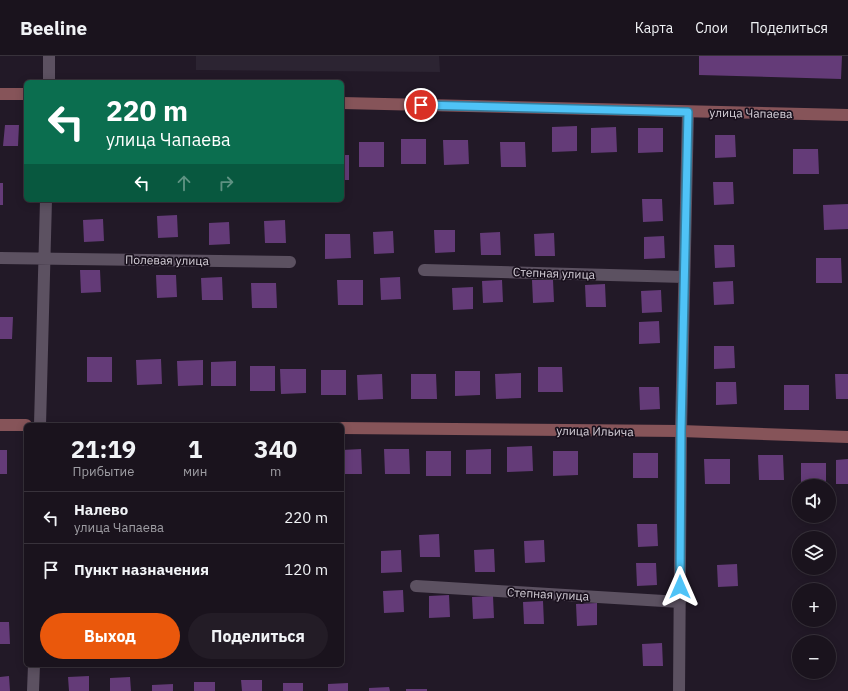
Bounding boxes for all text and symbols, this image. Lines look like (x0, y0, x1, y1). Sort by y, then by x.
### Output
text: Beeline (20, 16, 87, 40)
text: Карта (635, 19, 673, 37)
text: Слои (695, 19, 728, 37)
text: Поделиться (750, 19, 828, 37)
pin (404, 88, 438, 122)
text: 220 m (106, 92, 188, 129)
icon: arrive (410, 94, 432, 116)
icon: left (40, 96, 92, 148)
street label: улица Чапаева (709, 105, 793, 121)
text: улица Чапаева (106, 128, 231, 151)
icon: left (131, 172, 153, 194)
icon: ahead (173, 172, 195, 194)
icon: right (215, 172, 237, 194)
street label: Полевая улица (125, 252, 210, 268)
street label: Степная улица (513, 264, 596, 282)
street label: улица Ильича (556, 423, 634, 439)
text: 21:19 (71, 433, 136, 465)
text: 1 (188, 433, 202, 465)
text: 340 (254, 433, 297, 465)
text: Прибытие (73, 463, 134, 480)
text: мин (183, 463, 207, 480)
text: m (270, 463, 281, 480)
map controls (792, 479, 836, 679)
button: sound (792, 479, 836, 523)
text: Налево (74, 500, 128, 519)
icon: left (40, 507, 62, 529)
text: 220 m (284, 508, 328, 527)
text: улица Чапаева (74, 519, 164, 536)
button: layers (792, 531, 836, 575)
icon: arrive (40, 559, 62, 581)
text: Пункт назначения (74, 560, 209, 579)
text: 120 m (284, 560, 328, 579)
position arrow (659, 566, 701, 608)
button: + (792, 583, 836, 627)
street label: Степная улица (506, 584, 590, 604)
button: Выход (40, 613, 180, 659)
button: Поделиться (188, 613, 328, 659)
button: − (792, 635, 836, 679)

